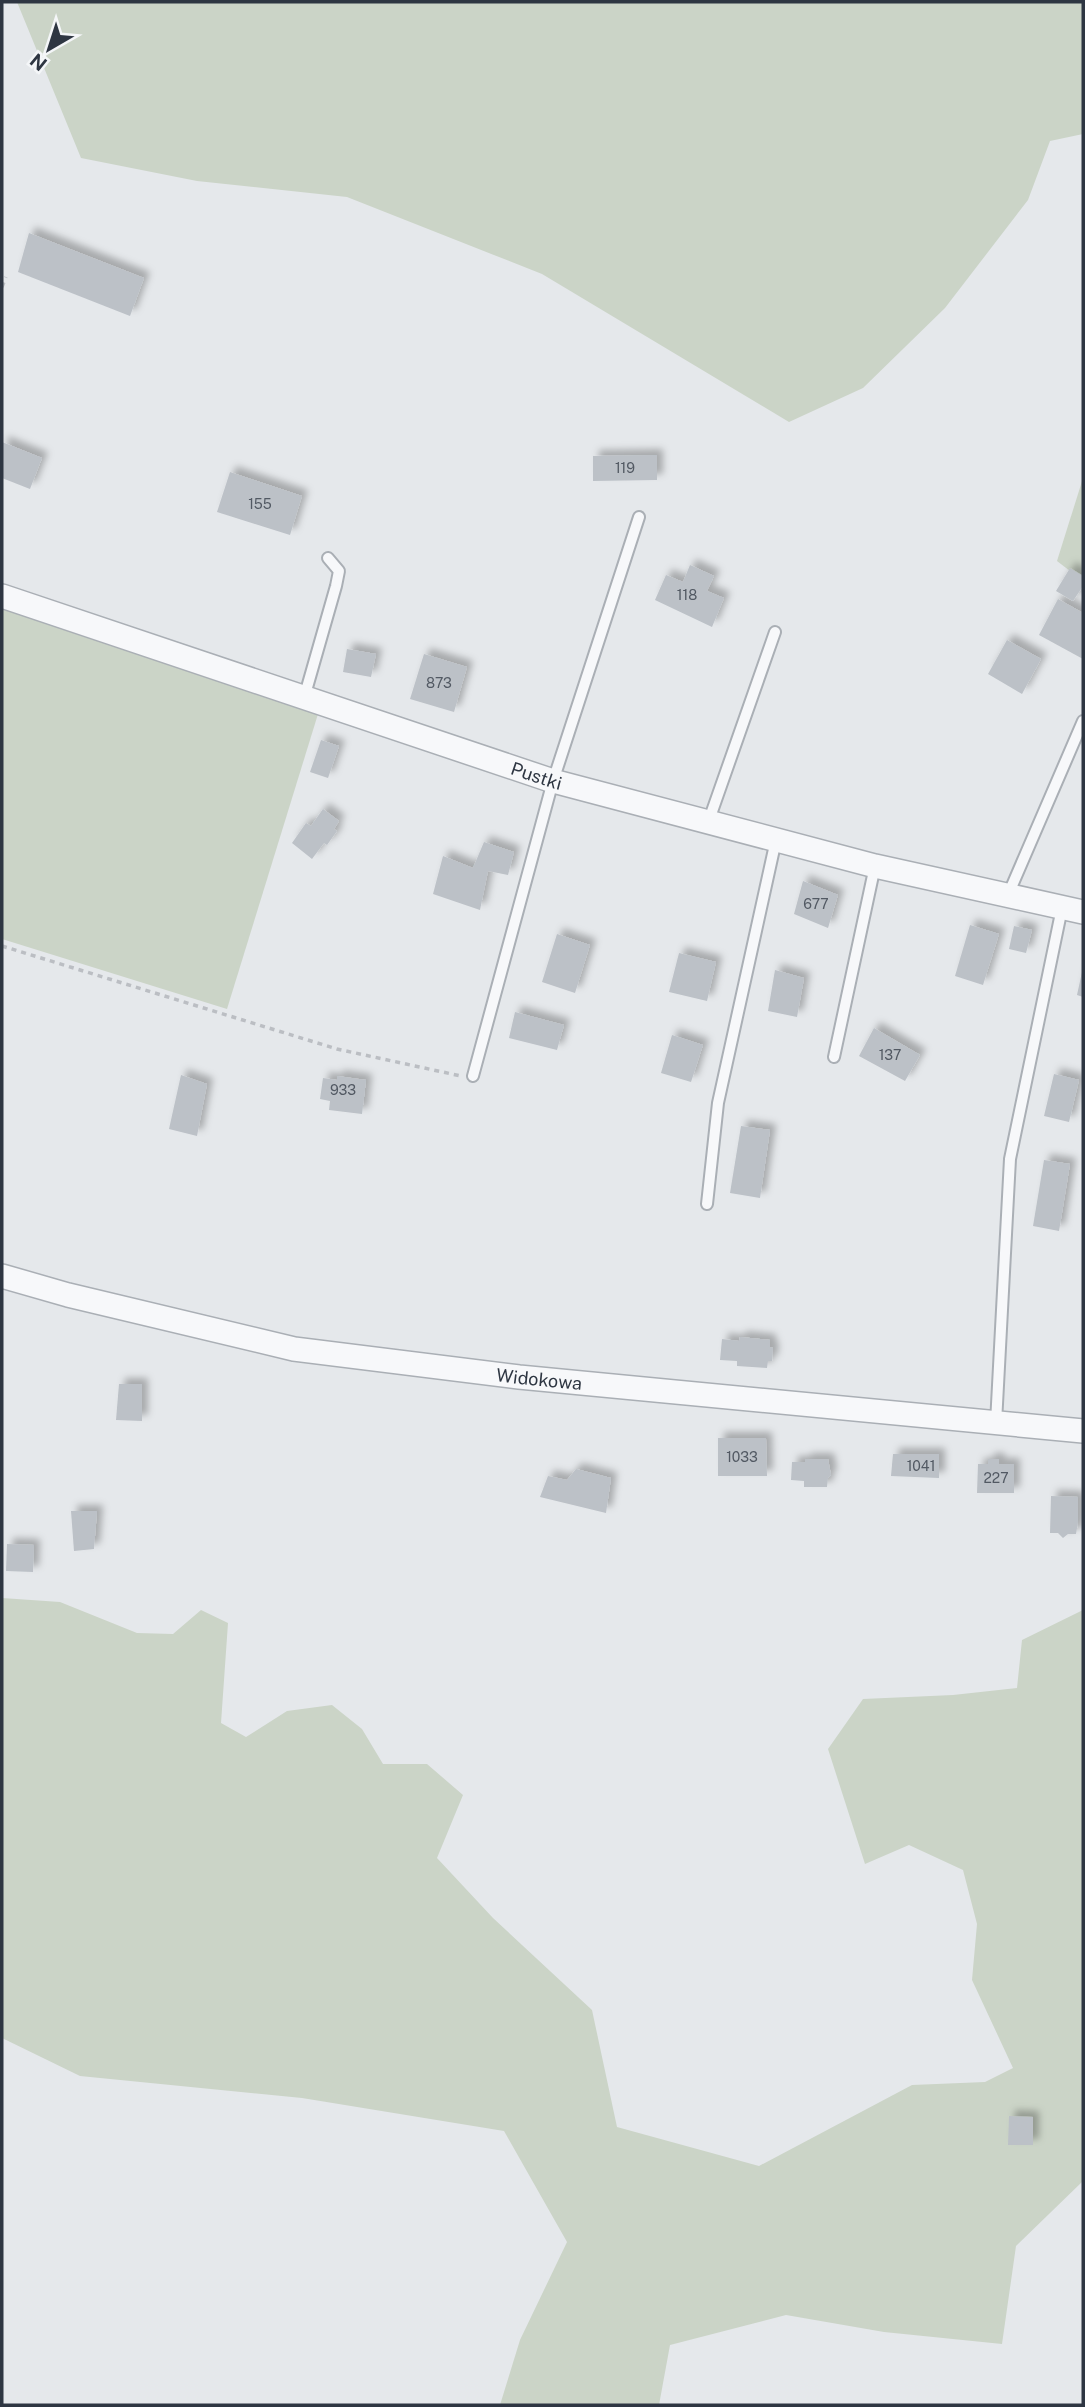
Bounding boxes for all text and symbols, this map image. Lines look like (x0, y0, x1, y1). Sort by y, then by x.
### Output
north arrow (14, 14, 84, 84)
text: N (26, 49, 51, 75)
house number: 119 (615, 460, 635, 476)
house number: 155 (248, 496, 272, 512)
house number: 118 (677, 587, 697, 603)
house number: 873 (426, 675, 452, 691)
street label: Pustki (509, 757, 564, 793)
house number: 677 (803, 896, 829, 912)
house number: 137 (879, 1047, 901, 1063)
house number: 933 (330, 1082, 356, 1098)
street label: Widokowa (495, 1364, 583, 1393)
house number: 1033 (726, 1449, 758, 1465)
house number: 1041 (907, 1458, 935, 1474)
house number: 227 (983, 1470, 1009, 1486)

